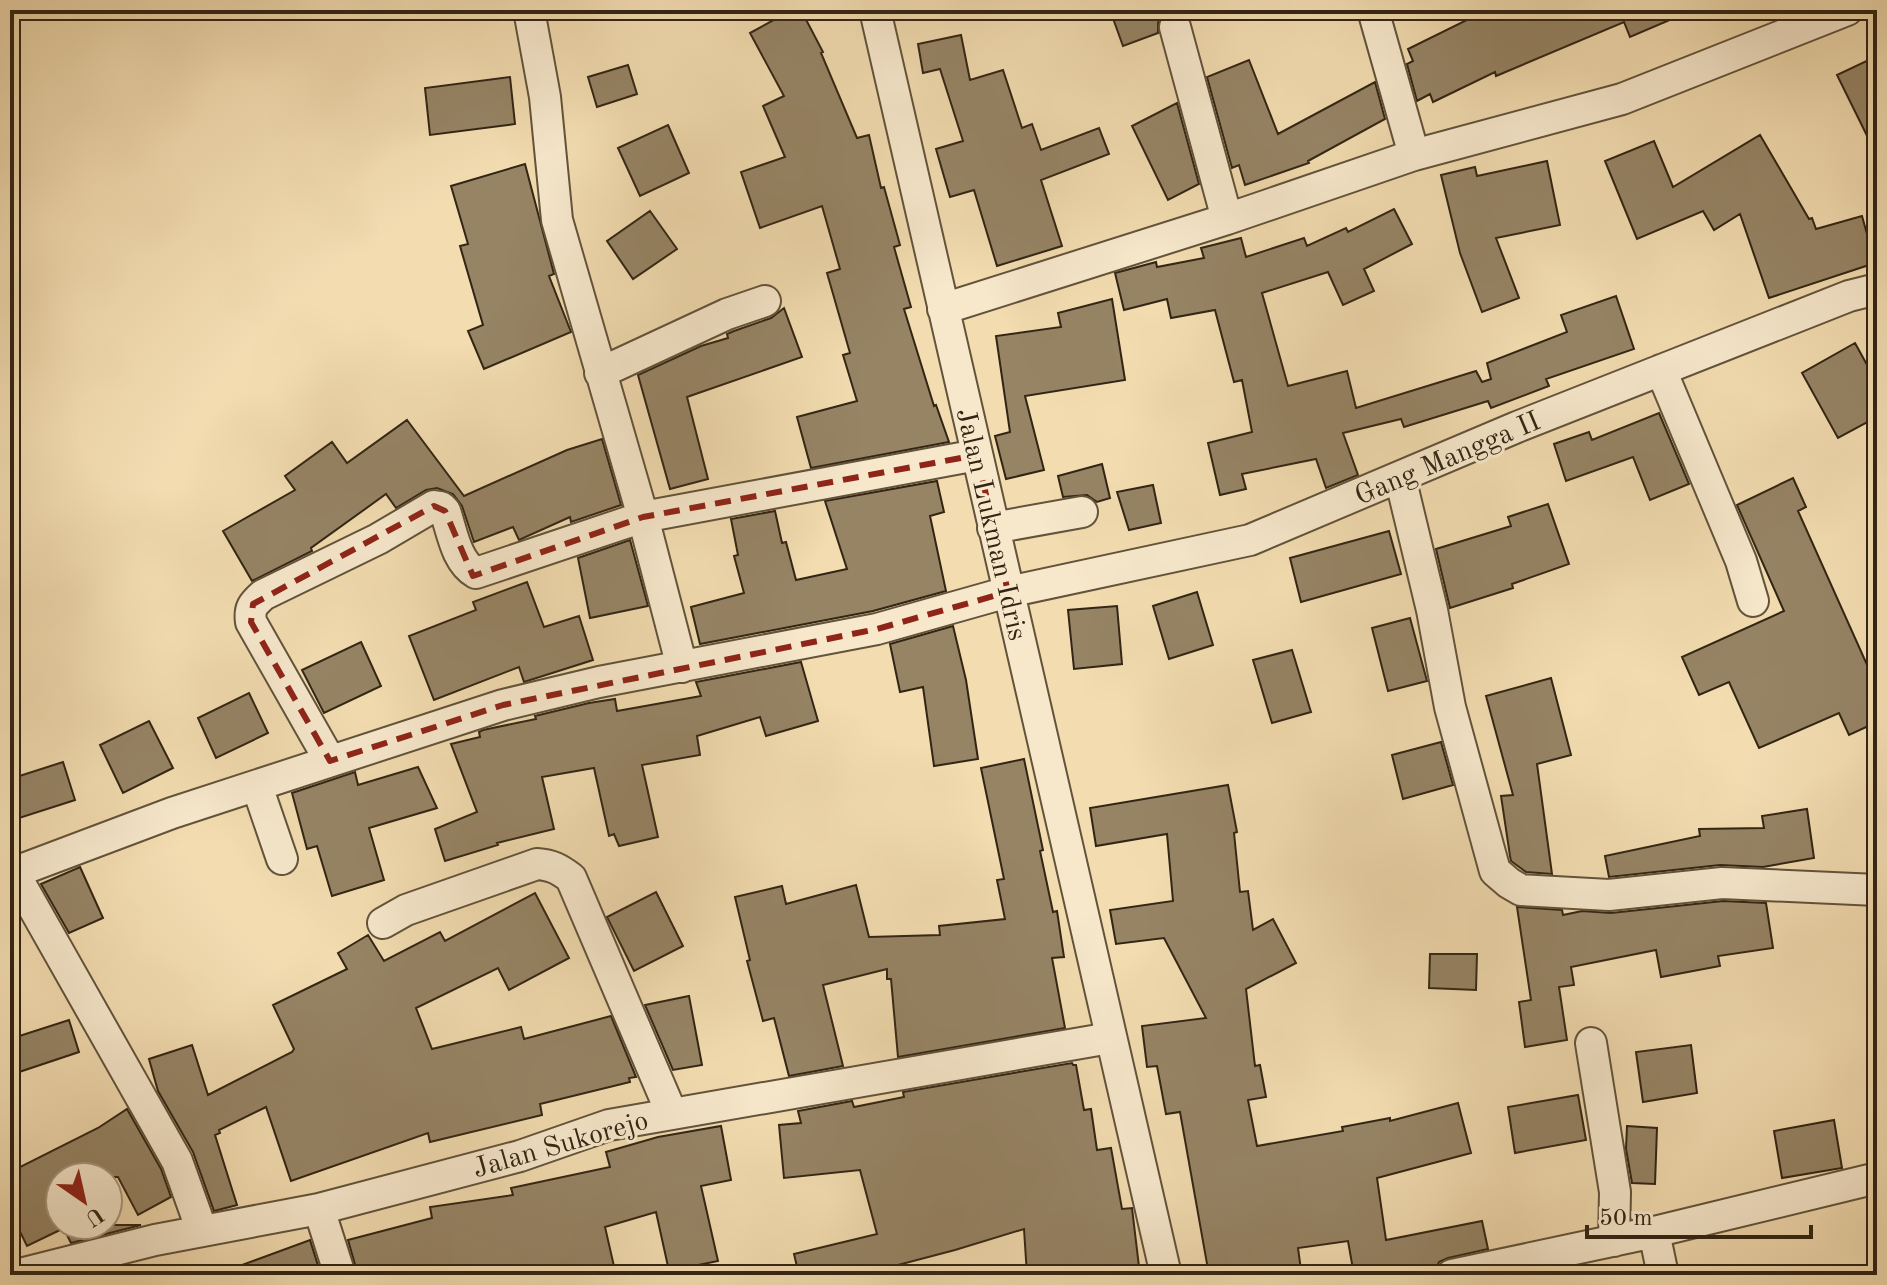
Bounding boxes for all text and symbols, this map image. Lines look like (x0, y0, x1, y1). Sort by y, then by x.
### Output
street label: Jalan Lukman Idris (950, 406, 1030, 644)
street label: Gang Mangga II (1351, 408, 1545, 511)
street label: Jalan Sukorejo (470, 1107, 652, 1184)
north arrow (44, 1161, 124, 1241)
scale bar (1587, 1189, 1811, 1239)
text: U (81, 1202, 107, 1230)
text: 50 m (1599, 1207, 1653, 1231)

